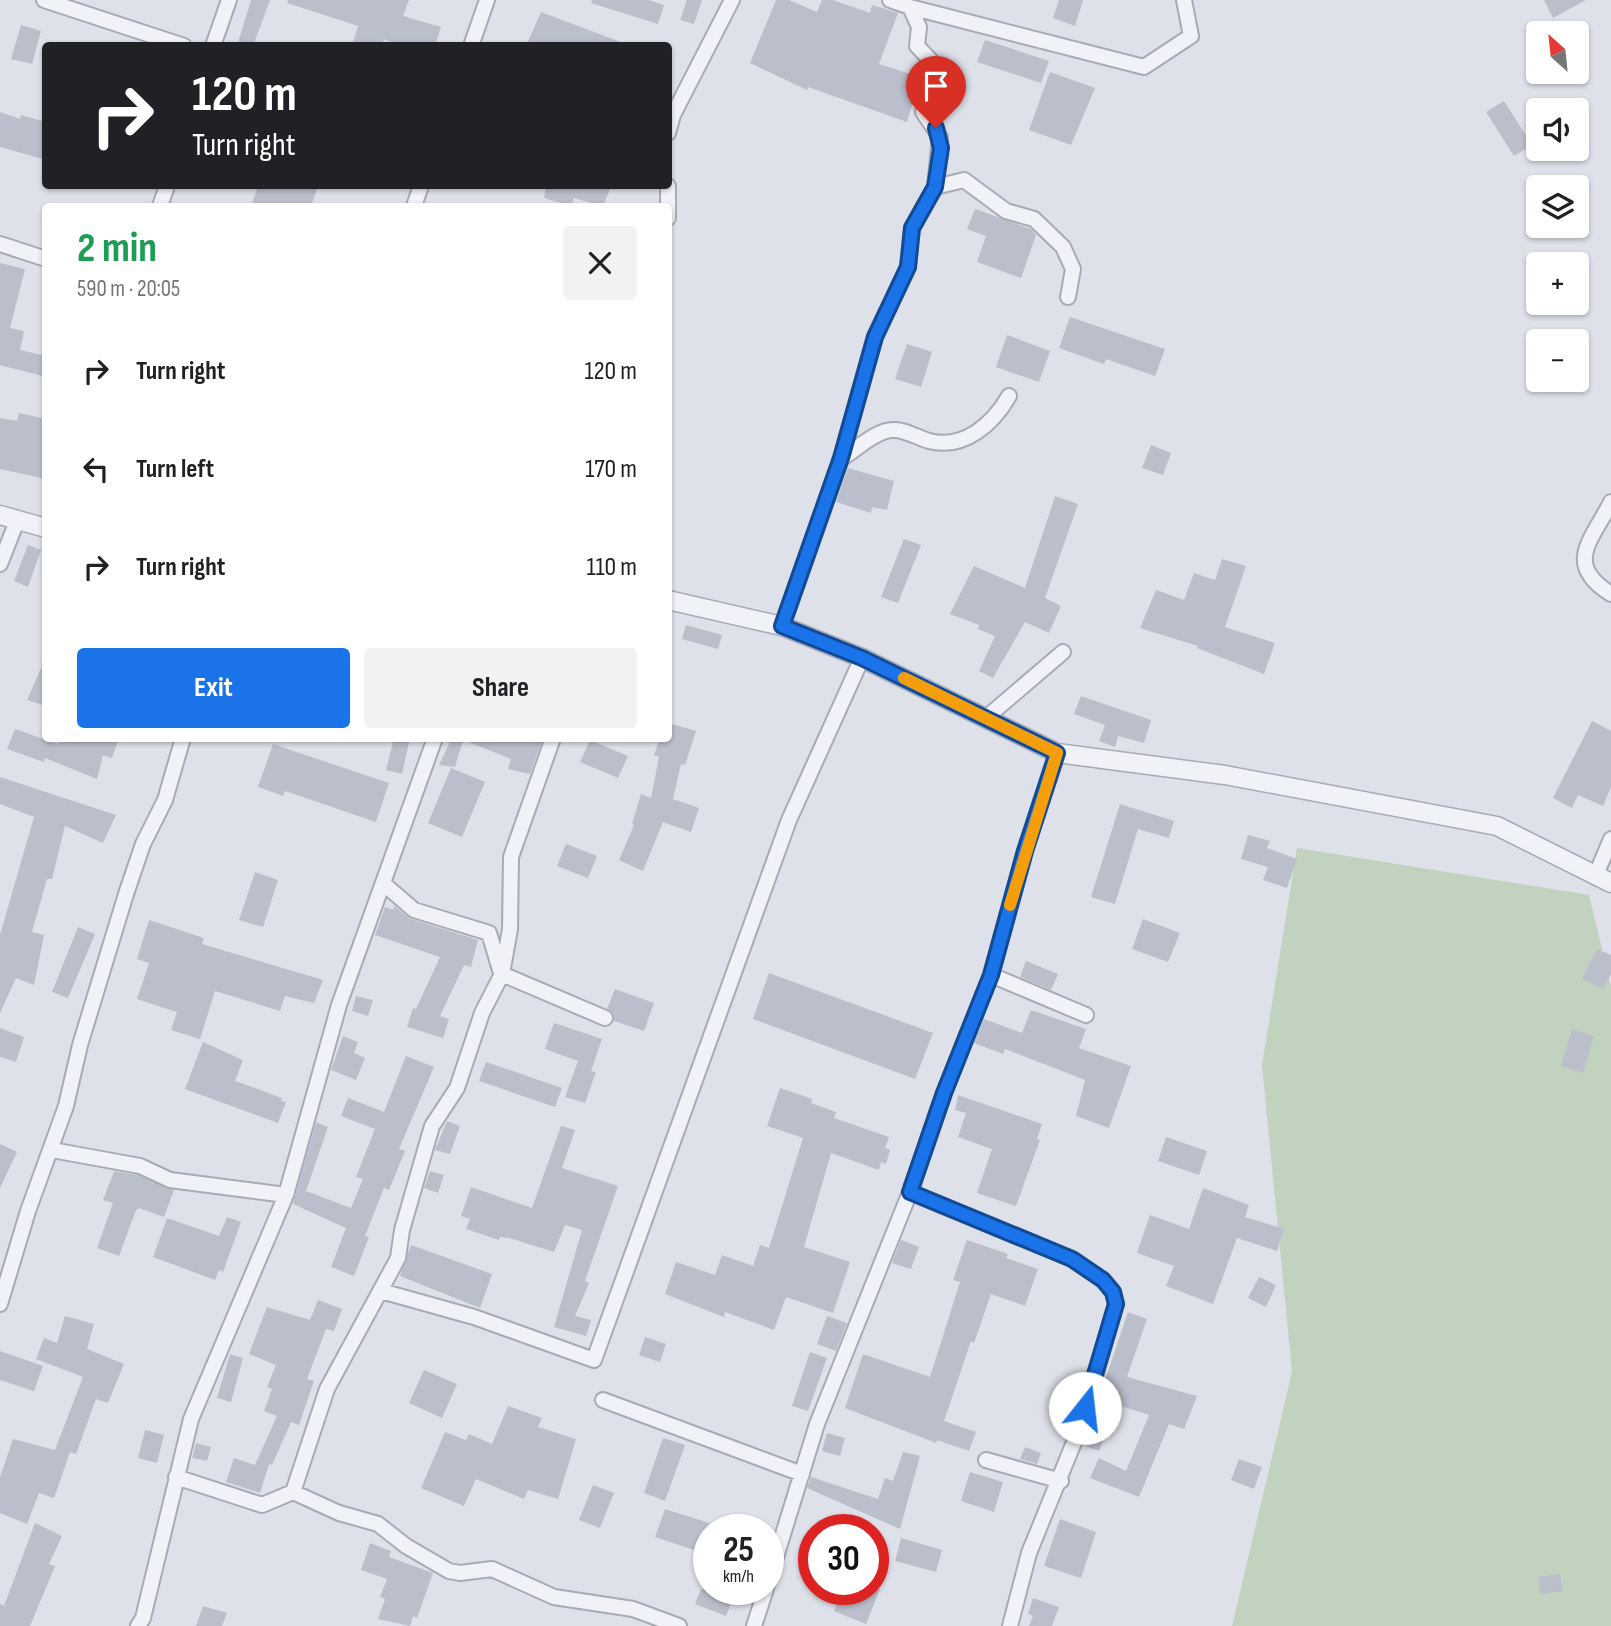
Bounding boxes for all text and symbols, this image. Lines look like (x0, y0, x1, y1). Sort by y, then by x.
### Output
north arrow (1526, 21, 1589, 84)
map controls (1526, 21, 1589, 392)
pin (906, 56, 966, 128)
text: 120 m (192, 66, 297, 125)
icon: arrive (917, 67, 955, 105)
icon: right (77, 70, 168, 161)
button: sound (1526, 98, 1589, 161)
text: Turn right (192, 126, 296, 165)
button: layers (1526, 175, 1589, 238)
text: 2 min (77, 223, 157, 274)
button: close (563, 226, 637, 300)
button: + (1526, 252, 1589, 315)
text: 590 m · 20:05 (77, 275, 180, 303)
button: − (1526, 329, 1589, 392)
icon: right (77, 352, 115, 390)
text: Turn right (136, 356, 225, 387)
text: 120 m (584, 356, 637, 387)
icon: left (77, 450, 115, 488)
text: Turn left (136, 454, 214, 485)
text: 170 m (585, 454, 637, 485)
icon: right (77, 548, 115, 586)
text: Turn right (136, 552, 225, 583)
text: 110 m (586, 552, 637, 583)
button: Exit (77, 648, 350, 728)
button: Share (364, 648, 637, 728)
position arrow (1048, 1371, 1122, 1445)
speed limit sign: 30 (798, 1514, 889, 1605)
text: 25 (723, 1529, 754, 1572)
text: km/h (723, 1566, 754, 1587)

